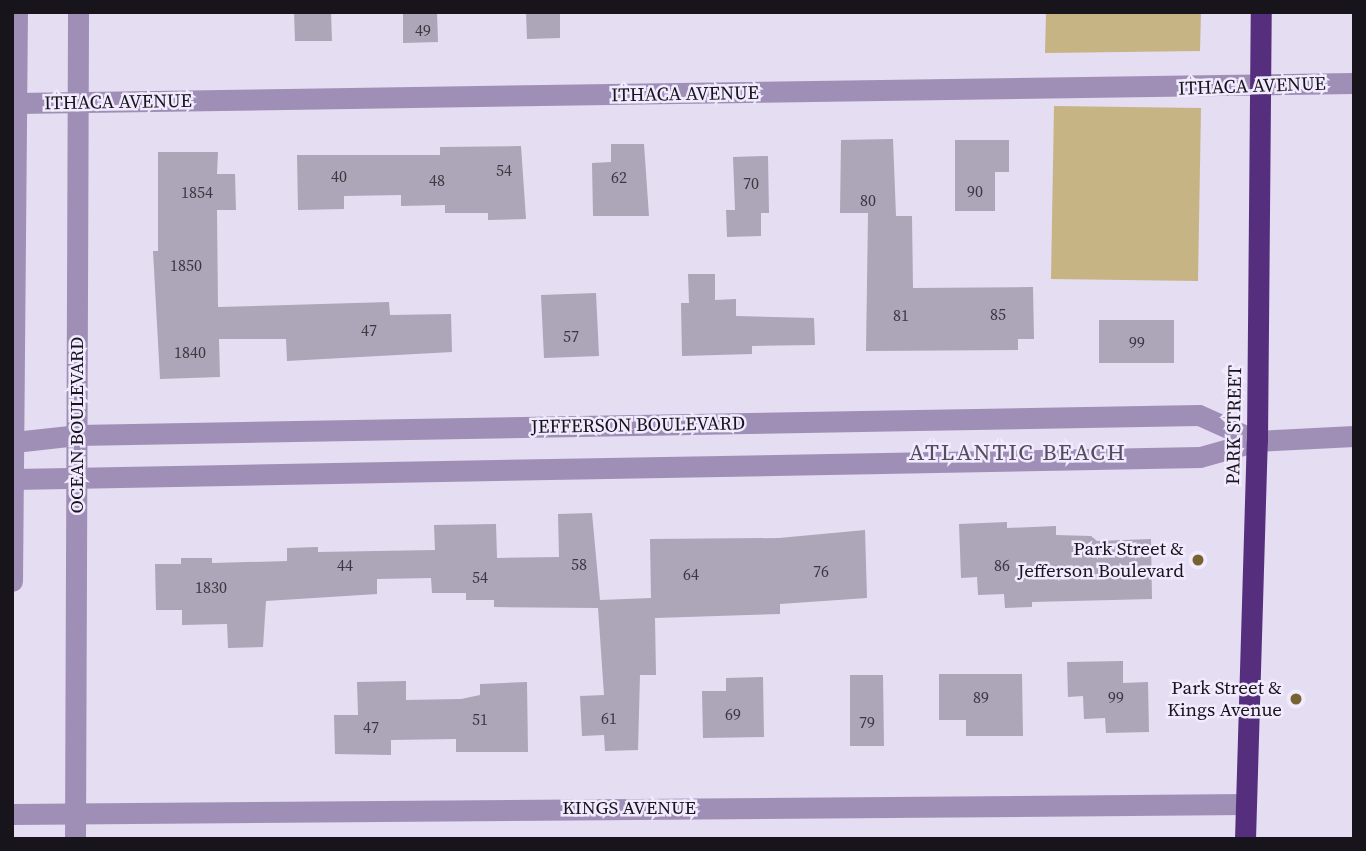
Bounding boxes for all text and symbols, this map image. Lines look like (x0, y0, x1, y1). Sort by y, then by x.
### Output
house number: 49 (415, 20, 431, 40)
street label: ITHACA AVENUE (1178, 72, 1326, 100)
street label: ITHACA AVENUE (611, 81, 759, 107)
street label: ITHACA AVENUE (44, 89, 192, 115)
house number: 54 (496, 160, 512, 180)
house number: 40 (331, 166, 347, 186)
house number: 62 (611, 167, 627, 187)
house number: 48 (429, 170, 445, 190)
house number: 70 (743, 173, 759, 193)
house number: 90 (967, 181, 983, 201)
house number: 1854 (181, 182, 213, 202)
house number: 80 (860, 190, 876, 210)
house number: 1850 (170, 255, 202, 275)
house number: 85 (990, 304, 1006, 324)
house number: 81 (893, 305, 909, 325)
house number: 47 (361, 320, 377, 340)
house number: 57 (563, 326, 579, 346)
house number: 99 (1129, 332, 1145, 352)
street label: OCEAN BOULEVARD (66, 336, 88, 514)
house number: 1840 (174, 342, 206, 362)
street label: PARK STREET (1222, 365, 1246, 485)
street label: JEFFERSON BOULEVARD (531, 412, 745, 438)
district label: ATLANTIC BEACH (911, 438, 1125, 466)
place label: Park Street & Jefferson Boulevard (1017, 538, 1184, 582)
marker: Park Street & Jefferson Boulevard (1190, 552, 1206, 568)
house number: 58 (571, 554, 587, 574)
house number: 44 (337, 555, 353, 575)
house number: 86 (994, 555, 1010, 575)
house number: 76 (813, 561, 829, 581)
house number: 64 (683, 564, 699, 584)
house number: 54 (472, 567, 488, 587)
house number: 1830 (195, 577, 227, 597)
place label: Park Street & Kings Avenue (1167, 677, 1282, 721)
house number: 89 (973, 687, 989, 707)
house number: 99 (1108, 687, 1124, 707)
marker: Park Street & Kings Avenue (1288, 691, 1304, 707)
house number: 69 (725, 704, 741, 724)
house number: 61 (601, 708, 617, 728)
house number: 51 (472, 709, 488, 729)
house number: 79 (859, 712, 875, 732)
house number: 47 (363, 717, 379, 737)
street label: KINGS AVENUE (562, 797, 696, 819)

